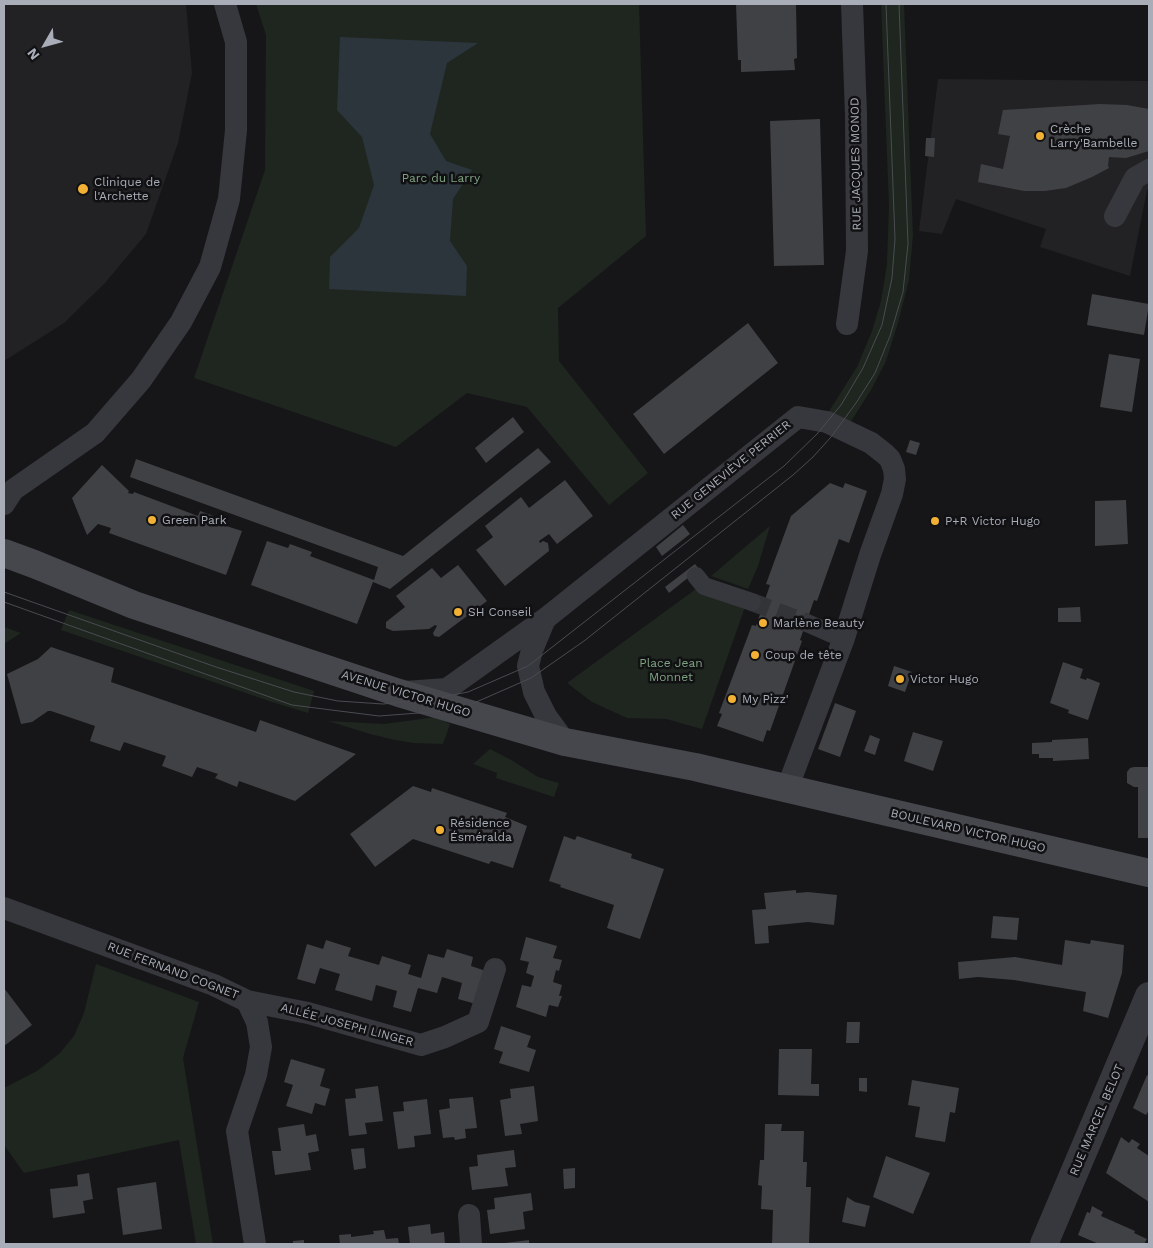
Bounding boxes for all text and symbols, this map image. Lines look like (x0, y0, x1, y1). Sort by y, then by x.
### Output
north arrow (20, 20, 70, 70)
text: N (24, 45, 43, 63)
street label: RUE JACQUES MONOD (848, 97, 864, 231)
place label: Crèche Larry'Bambelle (1050, 122, 1138, 150)
marker: Crèche Larry'Bambelle (1034, 130, 1046, 142)
park label: Parc du Larry (402, 171, 480, 185)
place label: Clinique de l'Archette (94, 175, 160, 203)
marker: Clinique de l'Archette (76, 182, 90, 196)
street label: RUE GENEVIÈVE PERRIER (668, 417, 794, 523)
place label: Green Park (162, 513, 227, 527)
marker: Green Park (146, 514, 158, 526)
place label: P+R Victor Hugo (945, 514, 1040, 528)
marker: P+R Victor Hugo (929, 515, 941, 527)
place label: SH Conseil (468, 605, 532, 619)
marker: SH Conseil (452, 606, 464, 618)
place label: Marlène Beauty (773, 616, 864, 630)
marker: Marlène Beauty (757, 617, 769, 629)
place label: Coup de tête (765, 648, 842, 662)
marker: Coup de tête (749, 649, 761, 661)
park label: Place Jean Monnet (639, 656, 703, 684)
street label: AVENUE VICTOR HUGO (340, 667, 472, 721)
place label: Victor Hugo (910, 672, 979, 686)
marker: Victor Hugo (894, 673, 906, 685)
place label: My Pizz' (742, 692, 789, 706)
marker: My Pizz' (726, 693, 738, 705)
street label: BOULEVARD VICTOR HUGO (889, 806, 1047, 856)
place label: Résidence Ésméralda (450, 816, 512, 844)
marker: Résidence Ésméralda (434, 824, 446, 836)
street label: RUE FERNAND COGNET (106, 939, 240, 1003)
street label: ALLÉE JOSEPH LINGER (279, 1000, 415, 1050)
street label: RUE MARCEL BELOT (1067, 1062, 1127, 1178)

